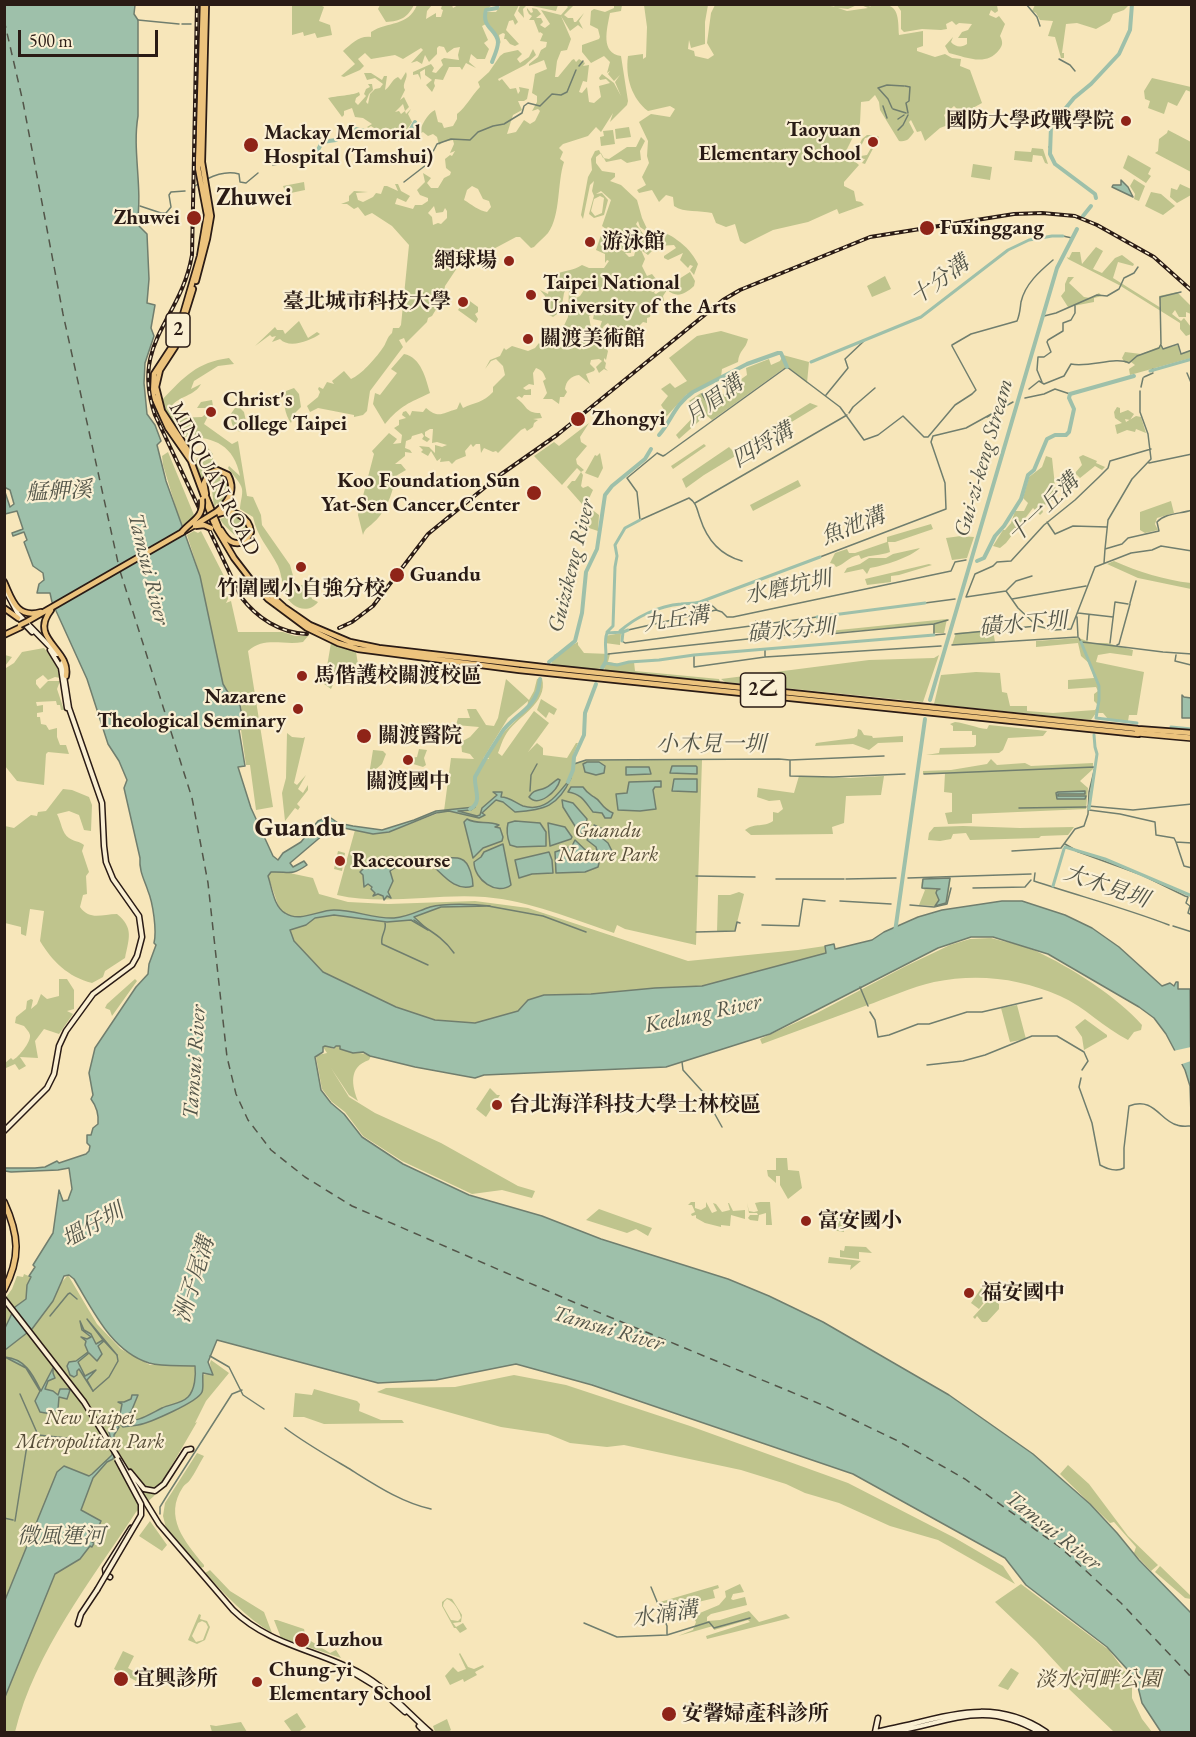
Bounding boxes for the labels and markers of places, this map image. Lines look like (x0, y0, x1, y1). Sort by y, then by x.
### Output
place label: 國防大學政戰學院 (946, 108, 1114, 134)
marker: 國防大學政戰學院 (1119, 114, 1133, 128)
place label: Taoyuan Elementary School (699, 117, 861, 167)
place label: Mackay Memorial Hospital (Tamshui) (264, 120, 433, 170)
marker: Taoyuan Elementary School (866, 135, 880, 149)
marker: Mackay Memorial Hospital (Tamshui) (242, 136, 260, 154)
place label: Zhuwei (114, 205, 180, 231)
marker: Zhuwei (185, 209, 203, 227)
place label: Fuxinggang (940, 215, 1044, 241)
marker: Fuxinggang (918, 219, 936, 237)
place label: 游泳館 (602, 229, 665, 255)
marker: 游泳館 (583, 235, 597, 249)
place label: 網球場 (434, 248, 497, 274)
marker: 網球場 (502, 254, 516, 268)
place label: Taipei National University of the Arts (543, 270, 736, 320)
marker: Taipei National University of the Arts (524, 288, 538, 302)
place label: 臺北城市科技大學 (283, 289, 451, 315)
marker: 臺北城市科技大學 (456, 295, 470, 309)
place label: 關渡美術館 (540, 326, 645, 352)
marker: 關渡美術館 (521, 332, 535, 346)
place label: Christ's College Taipei (223, 387, 347, 437)
marker: Christ's College Taipei (204, 405, 218, 419)
place label: Zhongyi (592, 406, 665, 432)
marker: Zhongyi (569, 410, 587, 428)
place label: Koo Foundation Sun Yat-Sen Cancer Center (321, 468, 520, 518)
marker: Koo Foundation Sun Yat-Sen Cancer Center (525, 484, 543, 502)
marker: 竹圍國小自強分校 (294, 560, 308, 574)
place label: Guandu (410, 562, 481, 588)
marker: Guandu (388, 566, 406, 584)
place label: 竹圍國小自強分校 (217, 576, 385, 602)
place label: 馬偕護校關渡校區 (314, 663, 482, 689)
marker: 馬偕護校關渡校區 (295, 669, 309, 683)
place label: Nazarene Theological Seminary (97, 684, 286, 734)
marker: Nazarene Theological Seminary (291, 702, 305, 716)
place label: 關渡醫院 (378, 723, 462, 749)
marker: 關渡醫院 (355, 727, 373, 745)
marker: 關渡國中 (401, 753, 415, 767)
place label: 關渡國中 (366, 769, 450, 795)
place label: Racecourse (352, 848, 450, 874)
marker: Racecourse (333, 854, 347, 868)
place label: 台北海洋科技大學士林校區 (509, 1092, 761, 1118)
marker: 台北海洋科技大學士林校區 (490, 1098, 504, 1112)
place label: 富安國小 (818, 1208, 902, 1234)
marker: 富安國小 (799, 1214, 813, 1228)
place label: 福安國中 (981, 1280, 1065, 1306)
marker: 福安國中 (962, 1286, 976, 1300)
place label: Luzhou (316, 1627, 383, 1653)
marker: Luzhou (293, 1631, 311, 1649)
place label: Chung-yi Elementary School (269, 1657, 431, 1707)
place label: 宜興診所 (134, 1666, 218, 1692)
marker: 宜興診所 (112, 1670, 130, 1688)
marker: Chung-yi Elementary School (250, 1675, 264, 1689)
place label: 安馨婦產科診所 (682, 1701, 829, 1727)
marker: 安馨婦產科診所 (660, 1705, 678, 1723)

